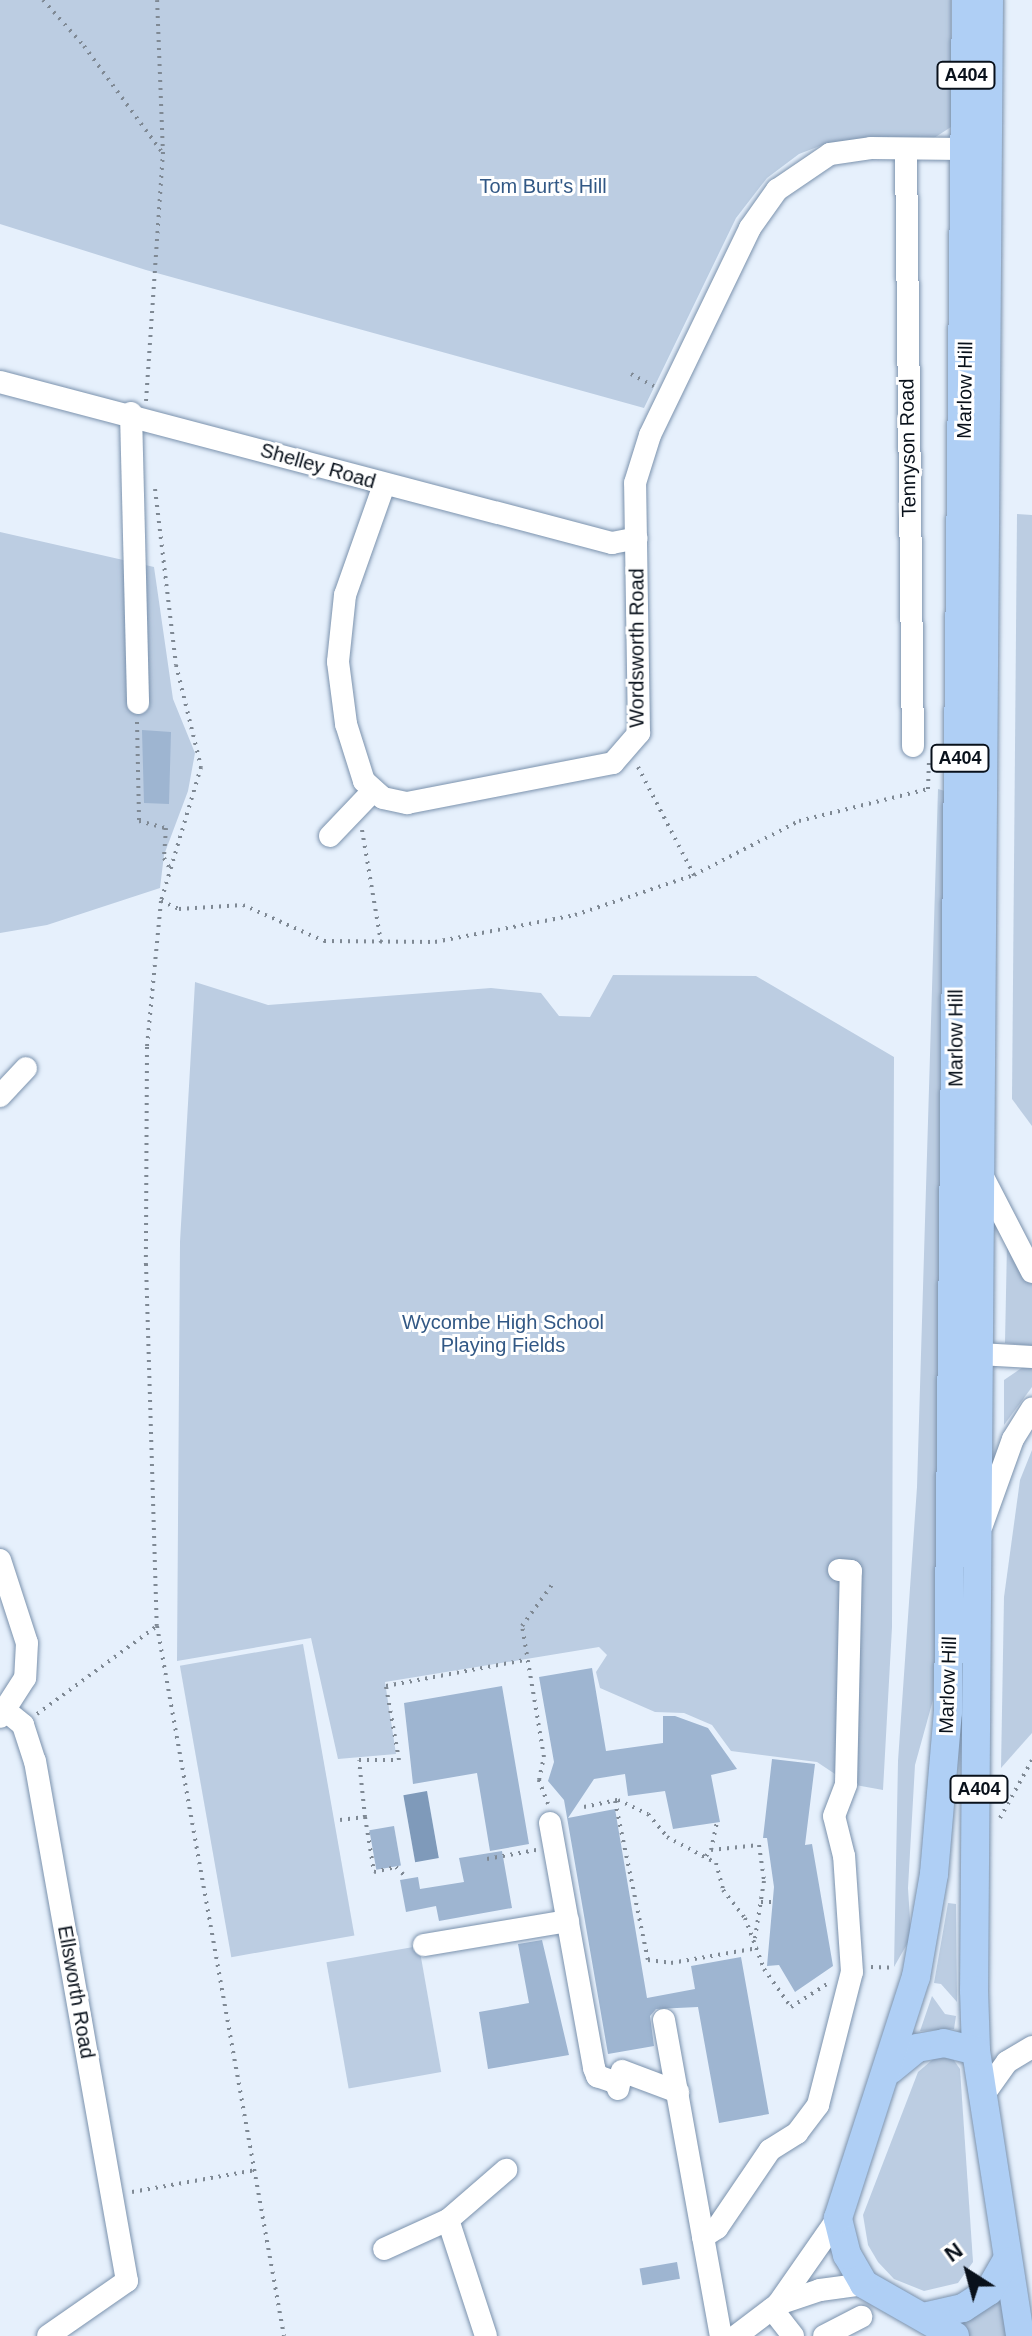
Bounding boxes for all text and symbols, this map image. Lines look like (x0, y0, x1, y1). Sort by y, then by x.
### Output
road number: A404 (936, 61, 996, 89)
park label: Tom Burt's Hill (479, 174, 607, 198)
street label: Marlow Hill (952, 341, 978, 439)
street label: Tennyson Road (895, 378, 921, 518)
street label: Shelley Road (258, 438, 378, 494)
street label: Wordsworth Road (625, 568, 649, 728)
road number: A404 (930, 744, 990, 772)
street label: Marlow Hill (944, 989, 968, 1087)
park label: Wycombe High School Playing Fields (402, 1310, 604, 1357)
street label: Marlow Hill (934, 1636, 962, 1734)
road number: A404 (949, 1775, 1009, 1803)
street label: Ellsworth Road (53, 1924, 99, 2060)
north arrow (928, 2232, 1008, 2312)
text: N (940, 2237, 967, 2267)

